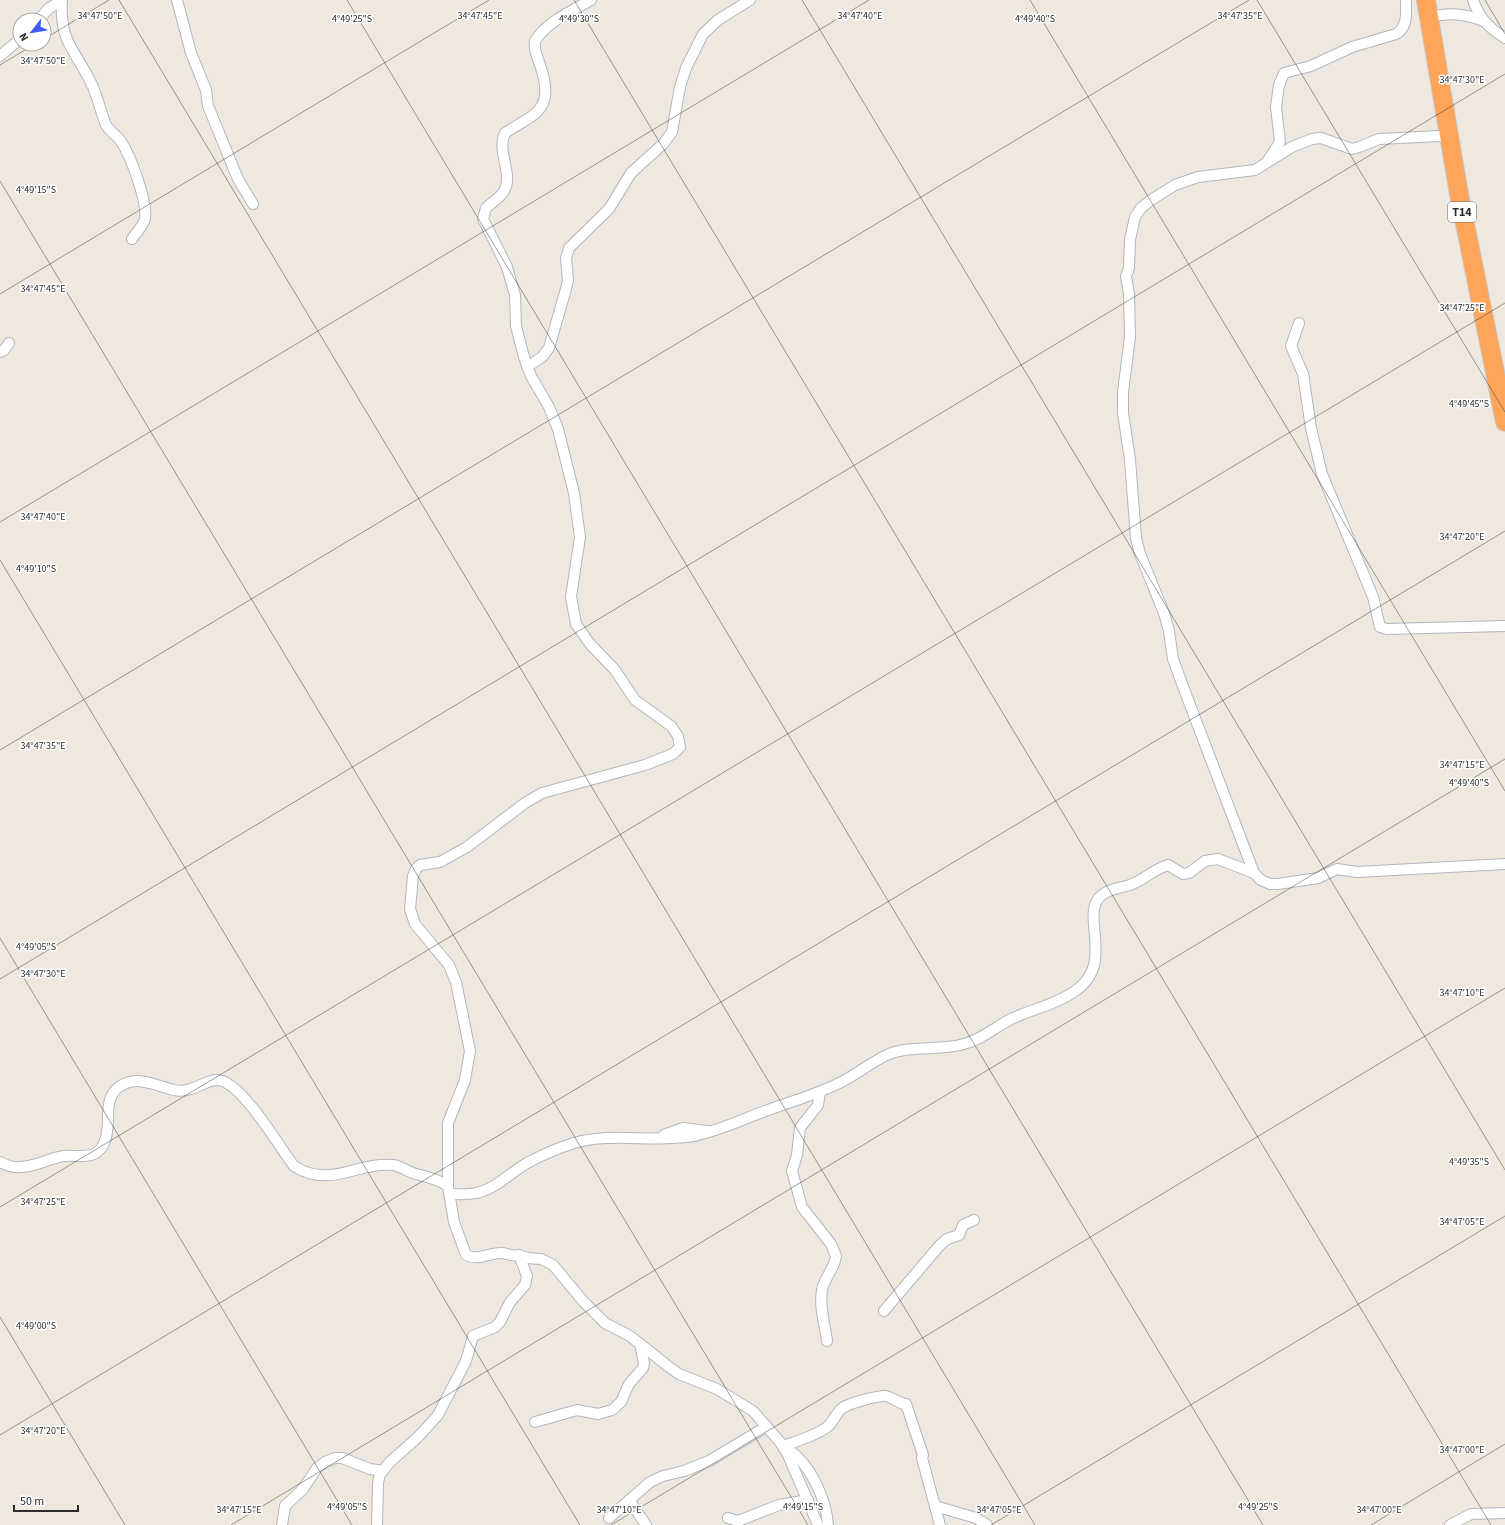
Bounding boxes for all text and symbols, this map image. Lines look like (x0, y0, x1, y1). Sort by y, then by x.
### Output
text: 34°47'50"E (77, 9, 123, 23)
text: 34°47'45"E (457, 9, 503, 23)
text: 34°47'40"E (837, 9, 883, 23)
text: 34°47'35"E (1217, 9, 1263, 23)
north arrow (12, 12, 52, 52)
text: 4°49'25"S (332, 12, 372, 26)
text: 4°49'30"S (559, 12, 599, 26)
text: 4°49'40"S (1015, 12, 1055, 26)
text: N (16, 30, 32, 44)
text: 34°47'50"E (20, 54, 66, 68)
text: 34°47'30"E (1439, 73, 1485, 87)
text: 4°49'15"S (16, 183, 56, 197)
road number: T14 (1448, 202, 1476, 222)
text: 34°47'45"E (20, 282, 66, 296)
text: 34°47'25"E (1439, 301, 1485, 315)
text: 4°49'45"S (1449, 397, 1489, 411)
text: 34°47'40"E (20, 510, 66, 524)
text: 34°47'20"E (1439, 530, 1485, 544)
text: 4°49'10"S (16, 562, 56, 576)
text: 34°47'35"E (20, 739, 66, 753)
text: 34°47'15"E (1439, 758, 1485, 772)
text: 4°49'40"S (1449, 776, 1489, 790)
text: 4°49'05"S (16, 940, 56, 954)
text: 34°47'30"E (20, 967, 66, 981)
text: 34°47'10"E (1439, 986, 1485, 1000)
text: 4°49'35"S (1449, 1155, 1489, 1169)
text: 34°47'25"E (20, 1195, 66, 1209)
text: 34°47'05"E (1439, 1215, 1485, 1229)
text: 4°49'00"S (16, 1319, 56, 1333)
text: 34°47'20"E (20, 1424, 66, 1438)
text: 34°47'00"E (1439, 1443, 1485, 1457)
scale bar (14, 1487, 78, 1513)
text: 50 m (20, 1493, 44, 1510)
text: 4°49'05"S (327, 1500, 367, 1514)
text: 4°49'15"S (783, 1500, 823, 1514)
text: 4°49'25"S (1238, 1500, 1278, 1514)
text: 34°47'15"E (216, 1503, 262, 1517)
text: 34°47'10"E (596, 1503, 642, 1517)
text: 34°47'05"E (976, 1503, 1022, 1517)
text: 34°47'00"E (1356, 1503, 1402, 1517)

